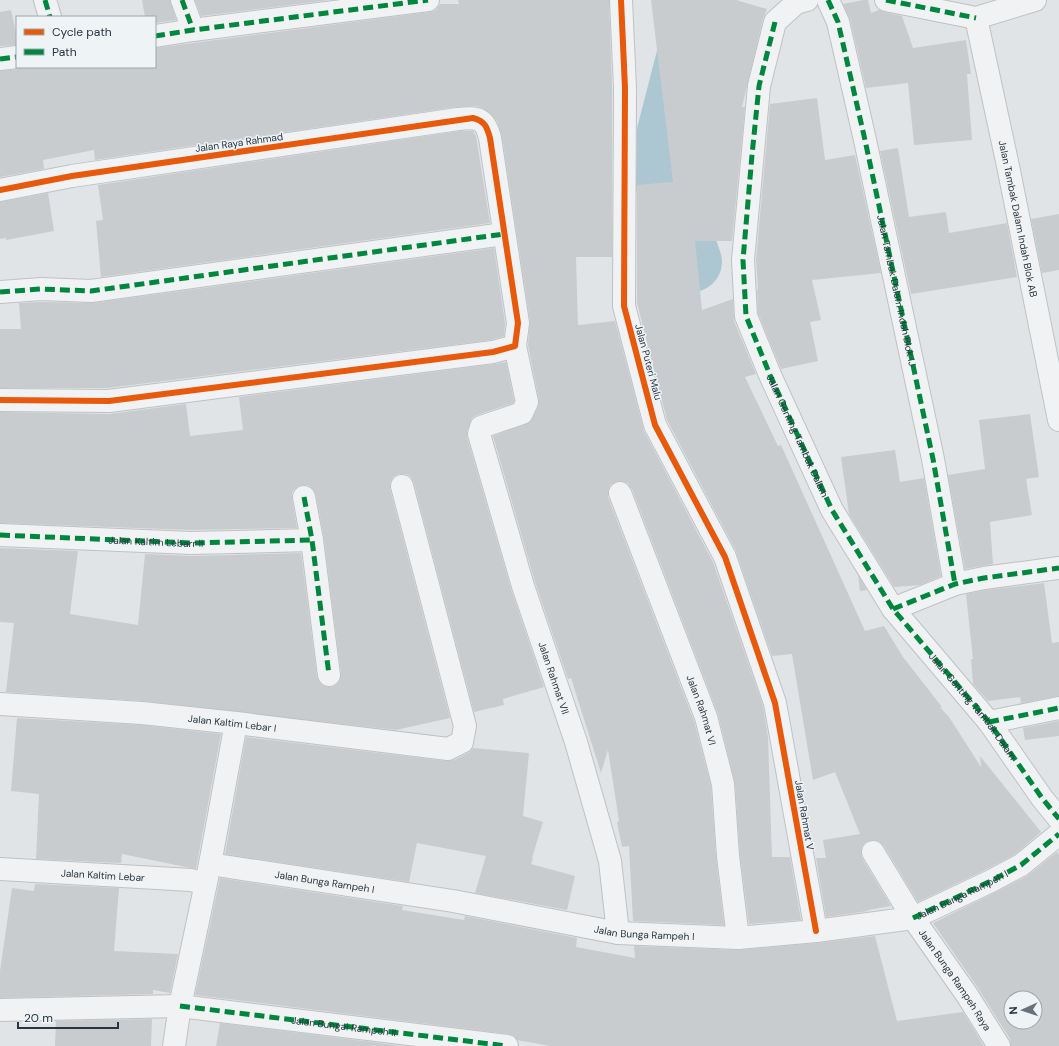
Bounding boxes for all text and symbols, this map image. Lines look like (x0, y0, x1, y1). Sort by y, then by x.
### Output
legend (16, 16, 156, 68)
text: Cycle path (52, 24, 112, 40)
text: Path (52, 44, 77, 60)
street label: Jalan Raya Rahmad (194, 130, 284, 155)
street label: Jalan Tambak Dalam Indah Blok AB (996, 139, 1040, 298)
street label: Jalan Tambak Dalam Indah Blok IJ (874, 214, 919, 367)
street label: Jalan Puteri Malu (632, 323, 665, 402)
street label: Jalan Genting Tambak Dalam (764, 372, 831, 499)
street label: Jalan Kaltim Lebarr II (108, 534, 204, 550)
street label: Jalan Rahmat VII (535, 640, 572, 716)
street label: Jalan Genting Tambak Dalam (926, 650, 1019, 763)
street label: Jalan Rahmat VI (683, 673, 719, 747)
street label: Jalan Kaltim Lebar I (187, 712, 277, 735)
street label: Jalan Rahmat V (792, 779, 817, 851)
street label: Jalan Kaltim Lebar (61, 867, 145, 884)
street label: Jalan Bunga Rampeh I (914, 867, 1010, 923)
street label: Jalan Bunga Rampeh I (274, 868, 375, 896)
street label: Jalan Bunga Rampeh I (593, 922, 695, 943)
street label: Jalan Bunga Rampeh Raya (916, 927, 994, 1033)
north arrow (1003, 990, 1043, 1030)
scale bar (18, 1004, 118, 1030)
text: N (1006, 1006, 1020, 1015)
text: 20 m (24, 1010, 53, 1026)
street label: Jalan Bungai Rampeh II (291, 1014, 397, 1039)

